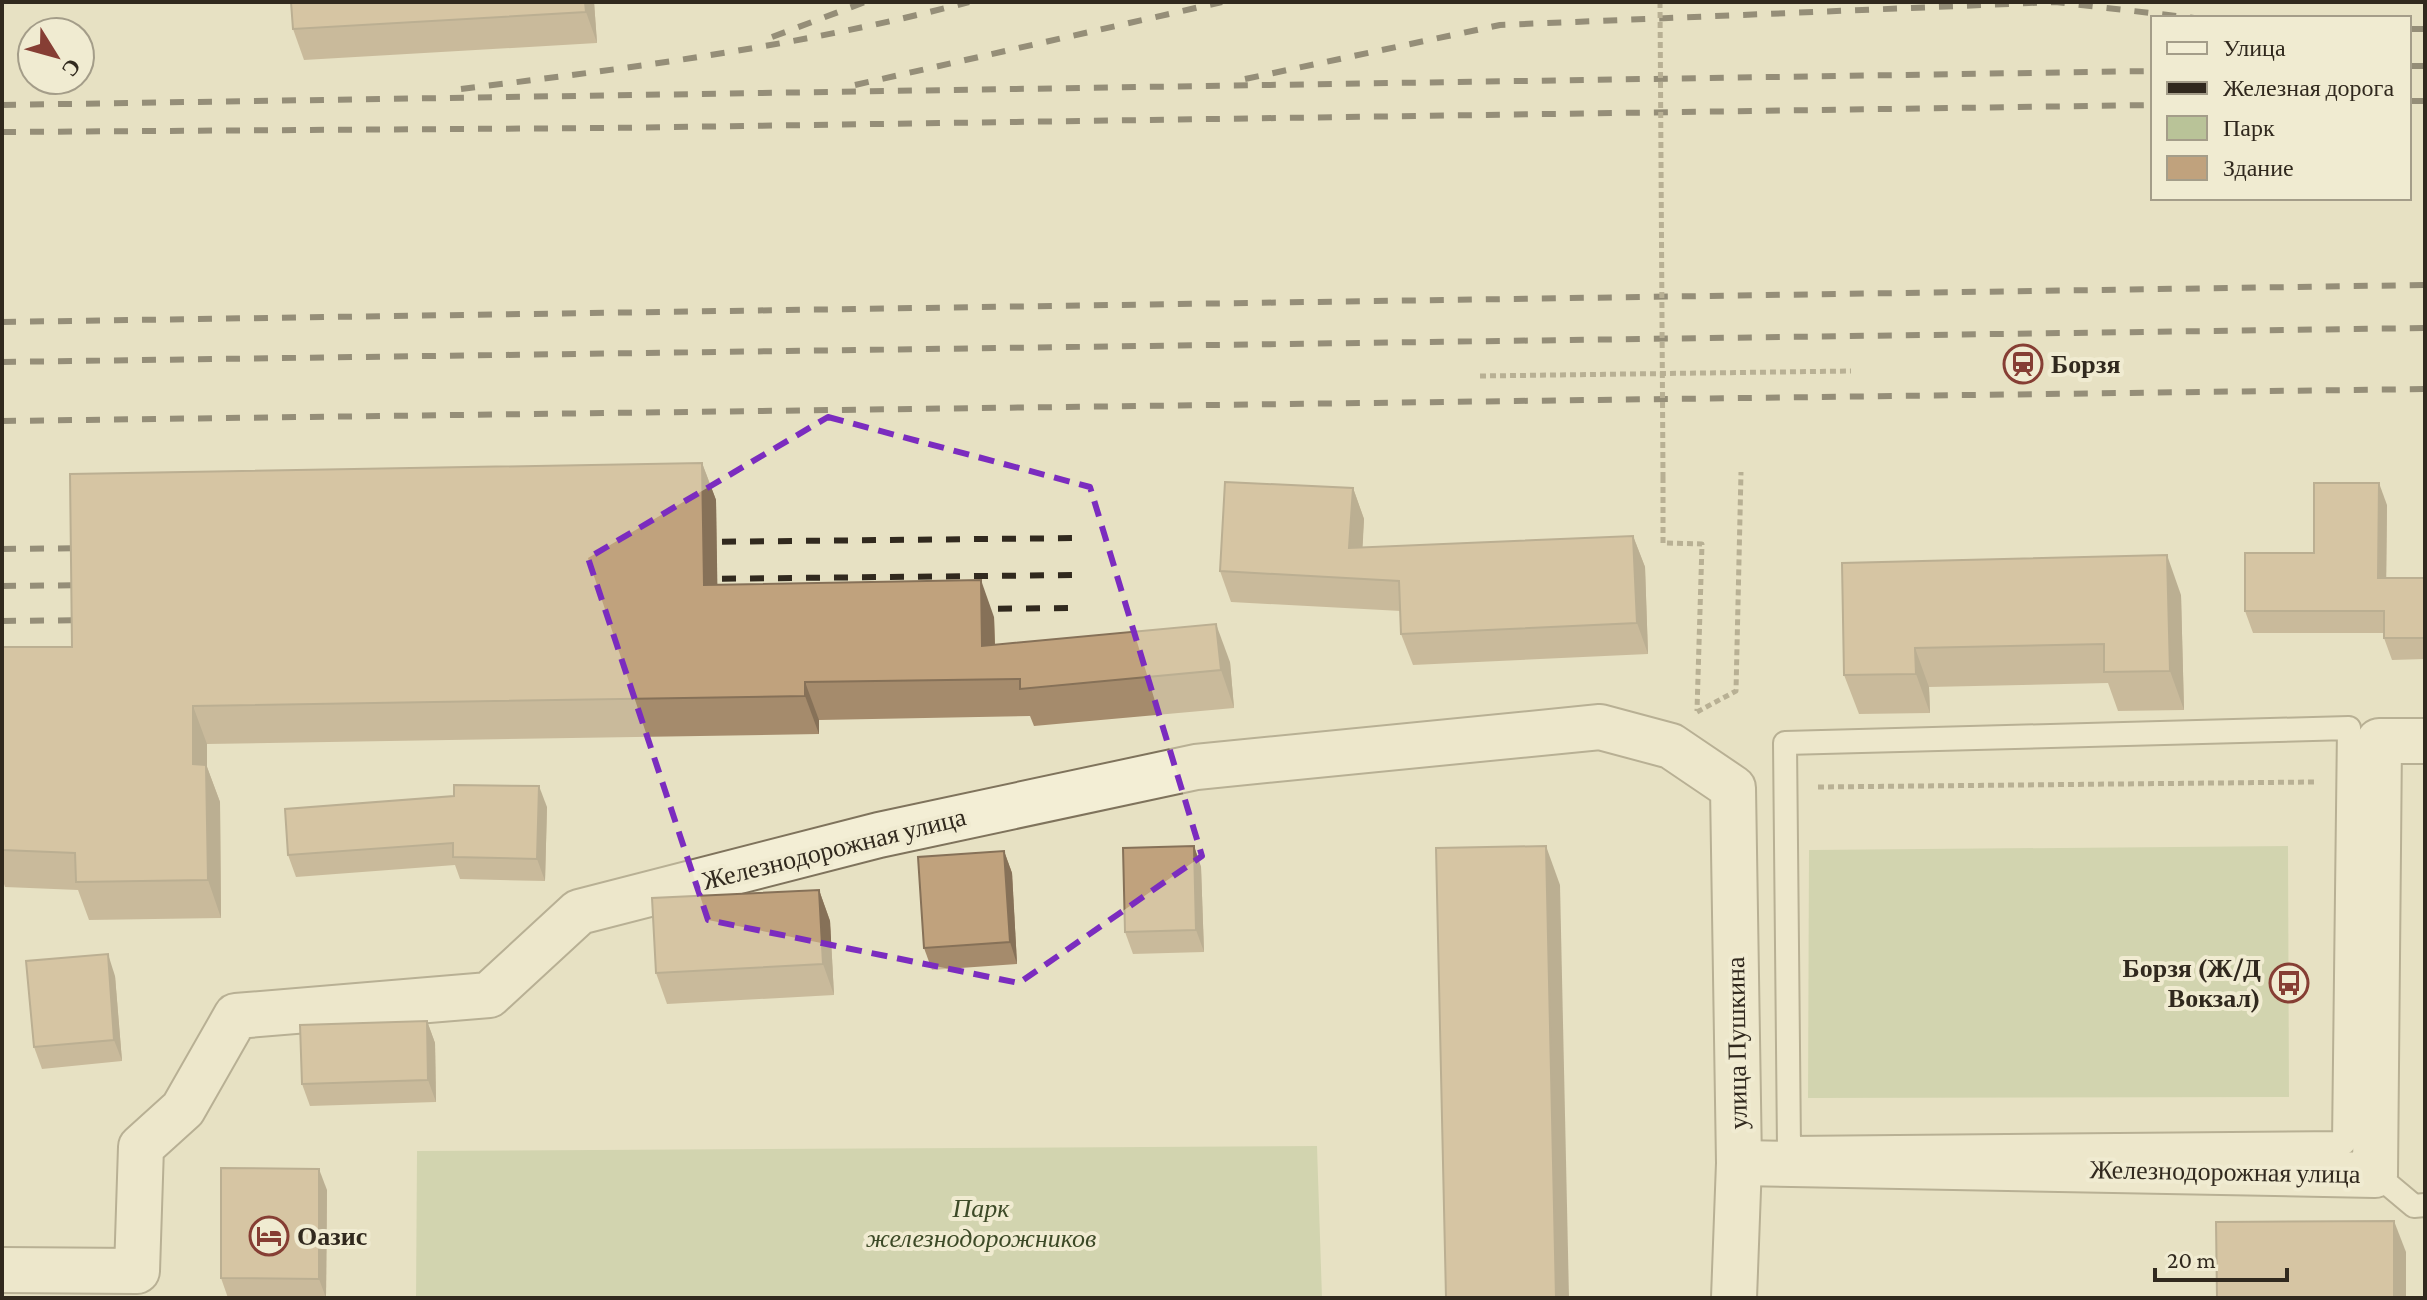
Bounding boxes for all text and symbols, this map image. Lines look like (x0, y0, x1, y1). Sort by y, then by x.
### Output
north arrow (16, 16, 96, 96)
legend (2151, 16, 2411, 200)
text: Улица (2223, 34, 2286, 61)
text: С (57, 54, 86, 82)
text: Железная дорога (2223, 74, 2394, 101)
text: Парк (2223, 114, 2275, 141)
text: Здание (2223, 154, 2294, 181)
station icon: Борзя (2002, 343, 2044, 385)
place label: Борзя (2051, 350, 2120, 379)
street label: Железнодорожная улица (699, 802, 969, 896)
place label: Борзя (Ж/Д Вокзал) (2122, 954, 2261, 1013)
street label: улица Пушкина (1721, 956, 1753, 1130)
bus stop icon: Борзя (Ж/Д Вокзал) (2268, 962, 2310, 1004)
street label: Железнодорожная улица (2089, 1155, 2361, 1189)
park label: Парк железнодорожников (866, 1194, 1096, 1253)
hotel icon: Оазис (248, 1215, 290, 1257)
place label: Оазис (297, 1222, 367, 1251)
scale bar (2155, 1232, 2287, 1282)
text: 20 m (2167, 1246, 2216, 1273)

